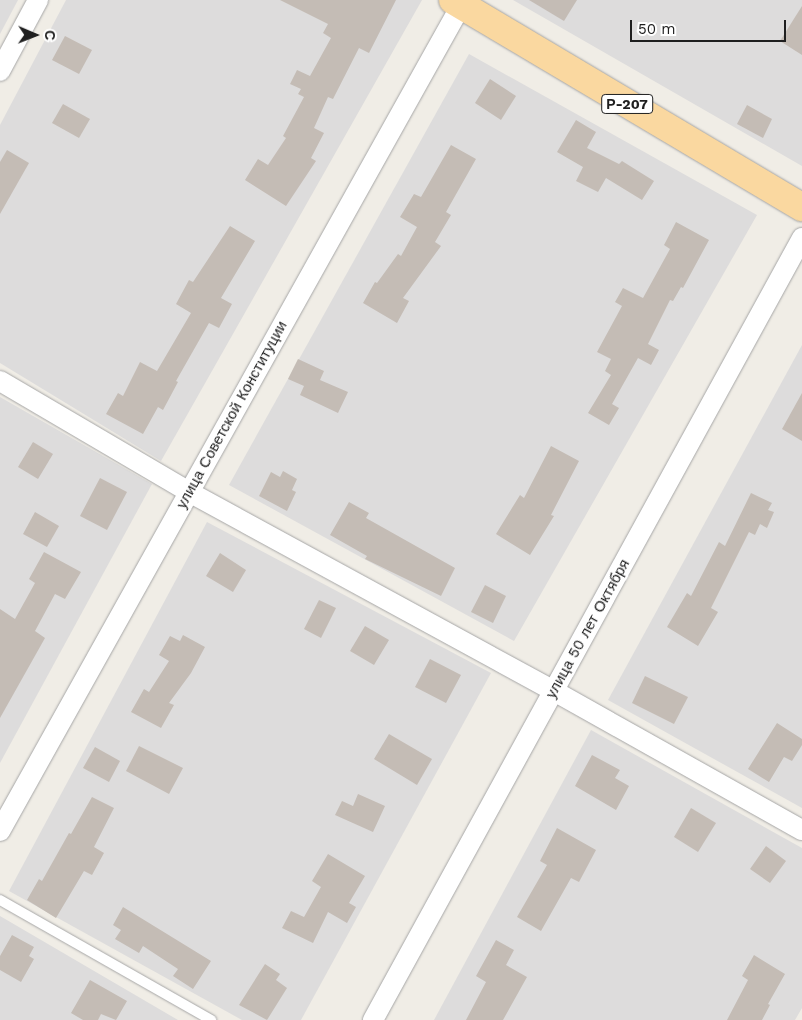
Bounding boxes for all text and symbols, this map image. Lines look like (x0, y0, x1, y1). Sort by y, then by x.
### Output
north arrow (10, 10, 60, 60)
scale bar (632, 10, 788, 42)
text: 50 m (638, 20, 675, 38)
text: С (42, 30, 58, 40)
road number: Р-207 (601, 92, 653, 116)
street label: улица Советской Конституции (173, 318, 291, 512)
street label: улица 50 лет Октября (542, 556, 634, 702)

